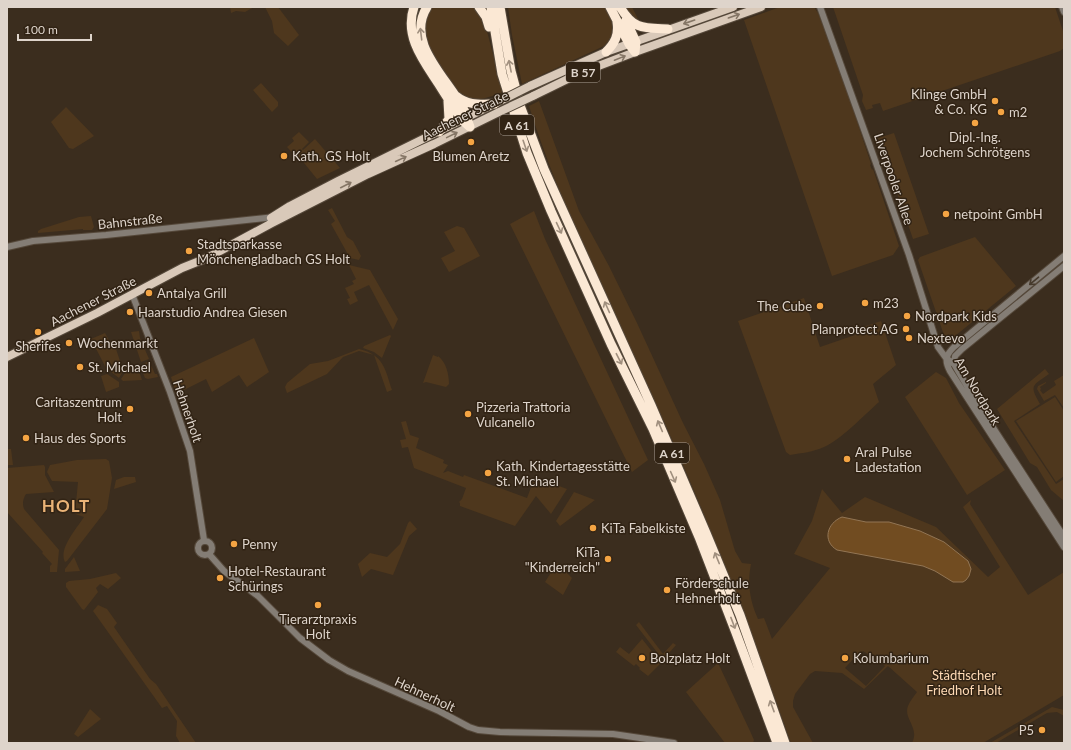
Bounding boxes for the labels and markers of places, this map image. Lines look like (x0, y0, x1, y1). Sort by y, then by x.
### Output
place label: Klinge GmbH & Co. KG (911, 86, 987, 117)
marker: Klinge GmbH & Co. KG (990, 96, 1000, 106)
place label: m2 (1009, 104, 1027, 120)
marker: m2 (996, 107, 1006, 117)
marker: Dipl.-Ing. Jochem Schrötgens (970, 118, 980, 128)
place label: Dipl.-Ing. Jochem Schrötgens (920, 129, 1030, 160)
marker: Blumen Aretz (466, 137, 476, 147)
place label: Kath. GS Holt (292, 148, 370, 164)
place label: Blumen Aretz (433, 148, 510, 164)
marker: Kath. GS Holt (279, 151, 289, 161)
place label: netpoint GmbH (954, 206, 1043, 222)
marker: netpoint GmbH (941, 209, 951, 219)
place label: Stadtsparkasse Mönchengladbach GS Holt (197, 236, 350, 267)
marker: Stadtsparkasse Mönchengladbach GS Holt (184, 246, 194, 256)
place label: Antalya Grill (157, 285, 227, 301)
marker: Antalya Grill (144, 288, 154, 298)
place label: m23 (873, 295, 899, 311)
place label: The Cube (757, 298, 812, 314)
marker: m23 (860, 298, 870, 308)
marker: The Cube (815, 301, 825, 311)
place label: Haarstudio Andrea Giesen (138, 304, 287, 320)
marker: Haarstudio Andrea Giesen (125, 307, 135, 317)
place label: Nordpark Kids (915, 308, 997, 324)
marker: Nordpark Kids (902, 311, 912, 321)
place label: Planprotect AG (811, 321, 898, 337)
marker: Planprotect AG (901, 324, 911, 334)
marker: Sherifes (33, 327, 43, 337)
place label: Nextevo (917, 330, 965, 346)
marker: Nextevo (904, 333, 914, 343)
place label: Wochenmarkt (77, 335, 158, 351)
place label: Sherifes (15, 338, 61, 354)
marker: Wochenmarkt (64, 338, 74, 348)
place label: St. Michael (88, 359, 151, 375)
marker: St. Michael (75, 362, 85, 372)
place label: Caritaszentrum Holt (35, 394, 122, 425)
place label: Pizzeria Trattoria Vulcanello (476, 399, 570, 430)
marker: Caritaszentrum Holt (125, 404, 135, 414)
marker: Pizzeria Trattoria Vulcanello (463, 409, 473, 419)
place label: Haus des Sports (34, 430, 126, 446)
marker: Haus des Sports (21, 433, 31, 443)
place label: Aral Pulse Ladestation (855, 444, 922, 475)
marker: Aral Pulse Ladestation (842, 454, 852, 464)
place label: Kath. Kindertagesstätte St. Michael (496, 458, 630, 489)
marker: Kath. Kindertagesstätte St. Michael (483, 468, 493, 478)
place label: KiTa Fabelkiste (601, 520, 686, 536)
marker: KiTa Fabelkiste (588, 523, 598, 533)
place label: Penny (242, 536, 278, 552)
marker: Penny (229, 539, 239, 549)
place label: KiTa "Kinderreich" (525, 544, 600, 575)
marker: KiTa "Kinderreich" (603, 554, 613, 564)
place label: Hotel-Restaurant Schürings (228, 563, 326, 594)
marker: Hotel-Restaurant Schürings (215, 573, 225, 583)
place label: Förderschule Hehnerholt (675, 575, 749, 606)
marker: Förderschule Hehnerholt (662, 585, 672, 595)
marker: Tierarztpraxis Holt (313, 600, 323, 610)
place label: Tierarztpraxis Holt (279, 611, 357, 642)
place label: Bolzplatz Holt (650, 650, 730, 666)
place label: Kolumbarium (853, 650, 929, 666)
marker: Bolzplatz Holt (637, 653, 647, 663)
marker: Kolumbarium (840, 653, 850, 663)
place label: P5 (1019, 722, 1034, 738)
marker: P5 (1037, 725, 1047, 735)

